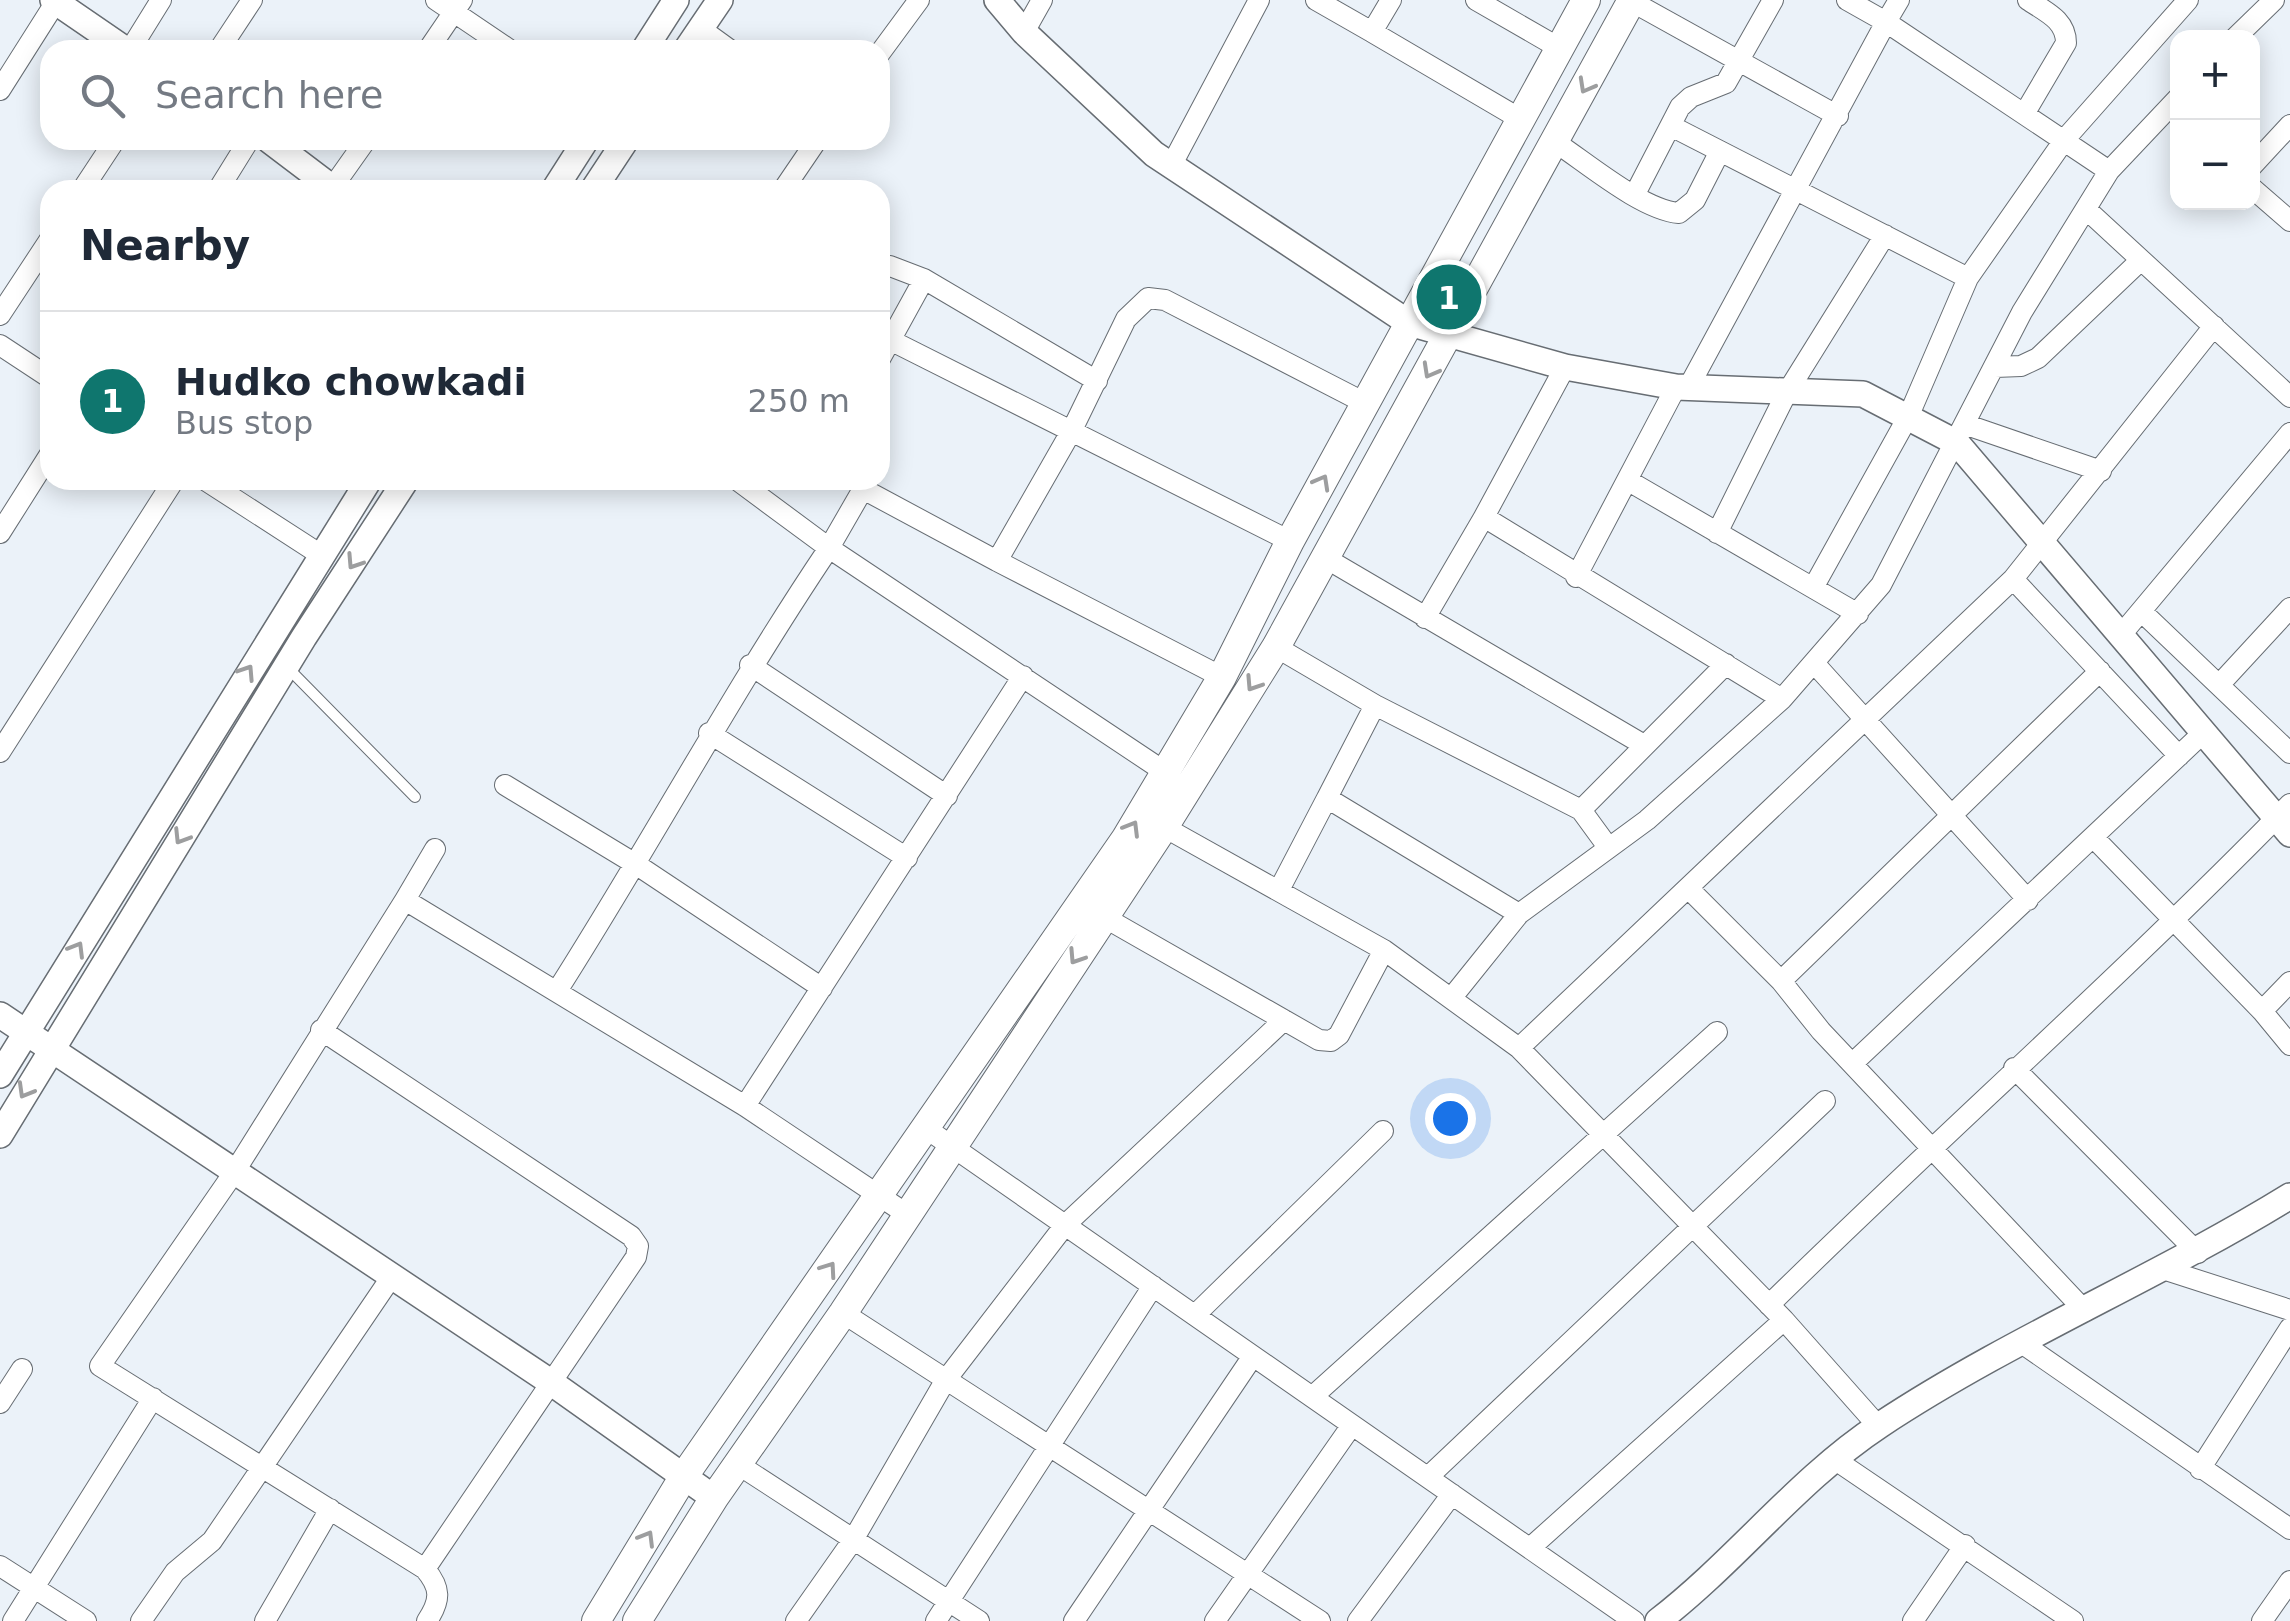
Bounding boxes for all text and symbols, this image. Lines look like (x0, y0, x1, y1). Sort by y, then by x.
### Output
map controls (2170, 30, 2260, 210)
button: + (2170, 30, 2260, 120)
search box (40, 40, 890, 150)
icon: search (75, 68, 130, 123)
text: Search here (155, 73, 383, 117)
one-way arrow (1578, 75, 1598, 93)
button: − (2170, 120, 2260, 210)
text: Nearby (80, 221, 250, 270)
pin: 1 (1416, 260, 1482, 334)
text: Hudko chowkadi (175, 360, 527, 404)
one-way arrow (1423, 360, 1443, 378)
text: 1 (101, 382, 124, 420)
text: 250 m (748, 382, 850, 420)
text: Bus stop (175, 404, 313, 442)
one-way arrow (1310, 475, 1330, 493)
one-way arrow (347, 551, 366, 569)
one-way arrow (234, 664, 253, 682)
one-way arrow (1246, 673, 1265, 691)
one-way arrow (1120, 821, 1139, 839)
one-way arrow (174, 826, 193, 844)
one-way arrow (65, 942, 84, 960)
one-way arrow (1070, 946, 1089, 964)
one-way arrow (18, 1081, 37, 1099)
your location (1425, 1093, 1476, 1144)
one-way arrow (817, 1261, 835, 1280)
one-way arrow (635, 1531, 654, 1549)

